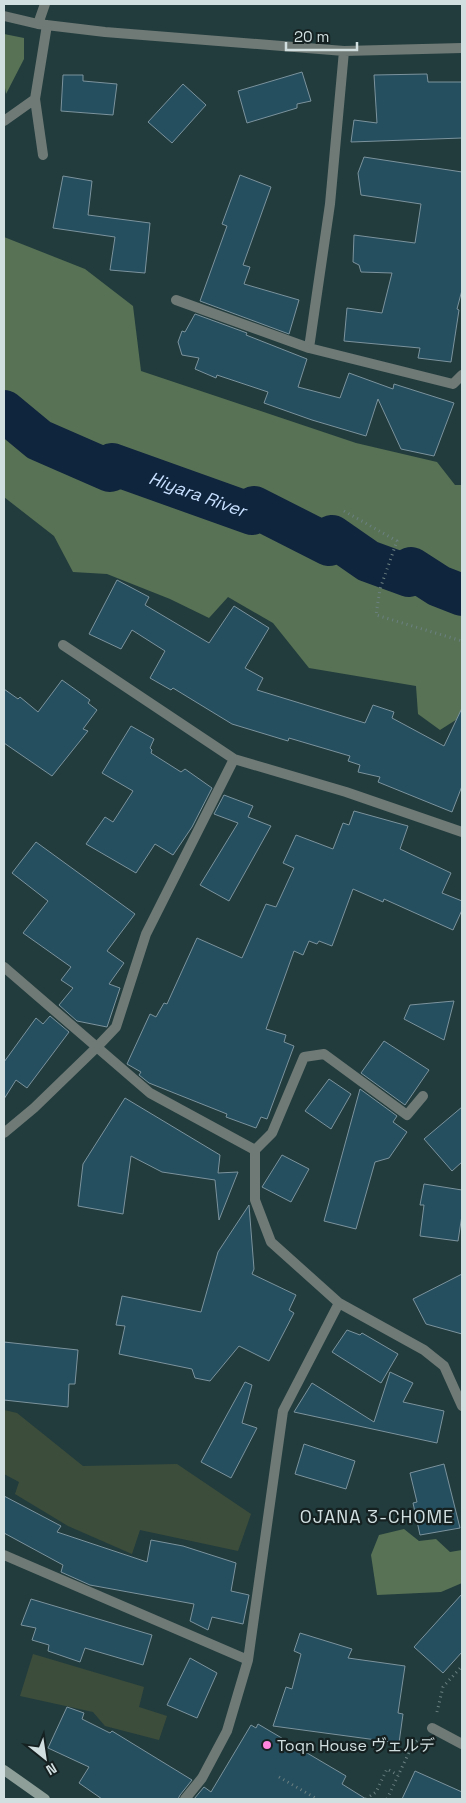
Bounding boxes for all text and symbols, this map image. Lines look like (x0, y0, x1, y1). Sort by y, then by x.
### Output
scale bar (286, 20, 357, 52)
text: 20 m (294, 27, 329, 46)
water label: Hiyara River (146, 466, 251, 523)
district label: OJANA 3-CHOME (300, 1505, 454, 1528)
north arrow (20, 1733, 70, 1783)
place label: Toqn House ヴェルデ (277, 1735, 435, 1756)
marker: Toqn House ヴェルデ (261, 1739, 273, 1751)
text: N (43, 1759, 60, 1779)

